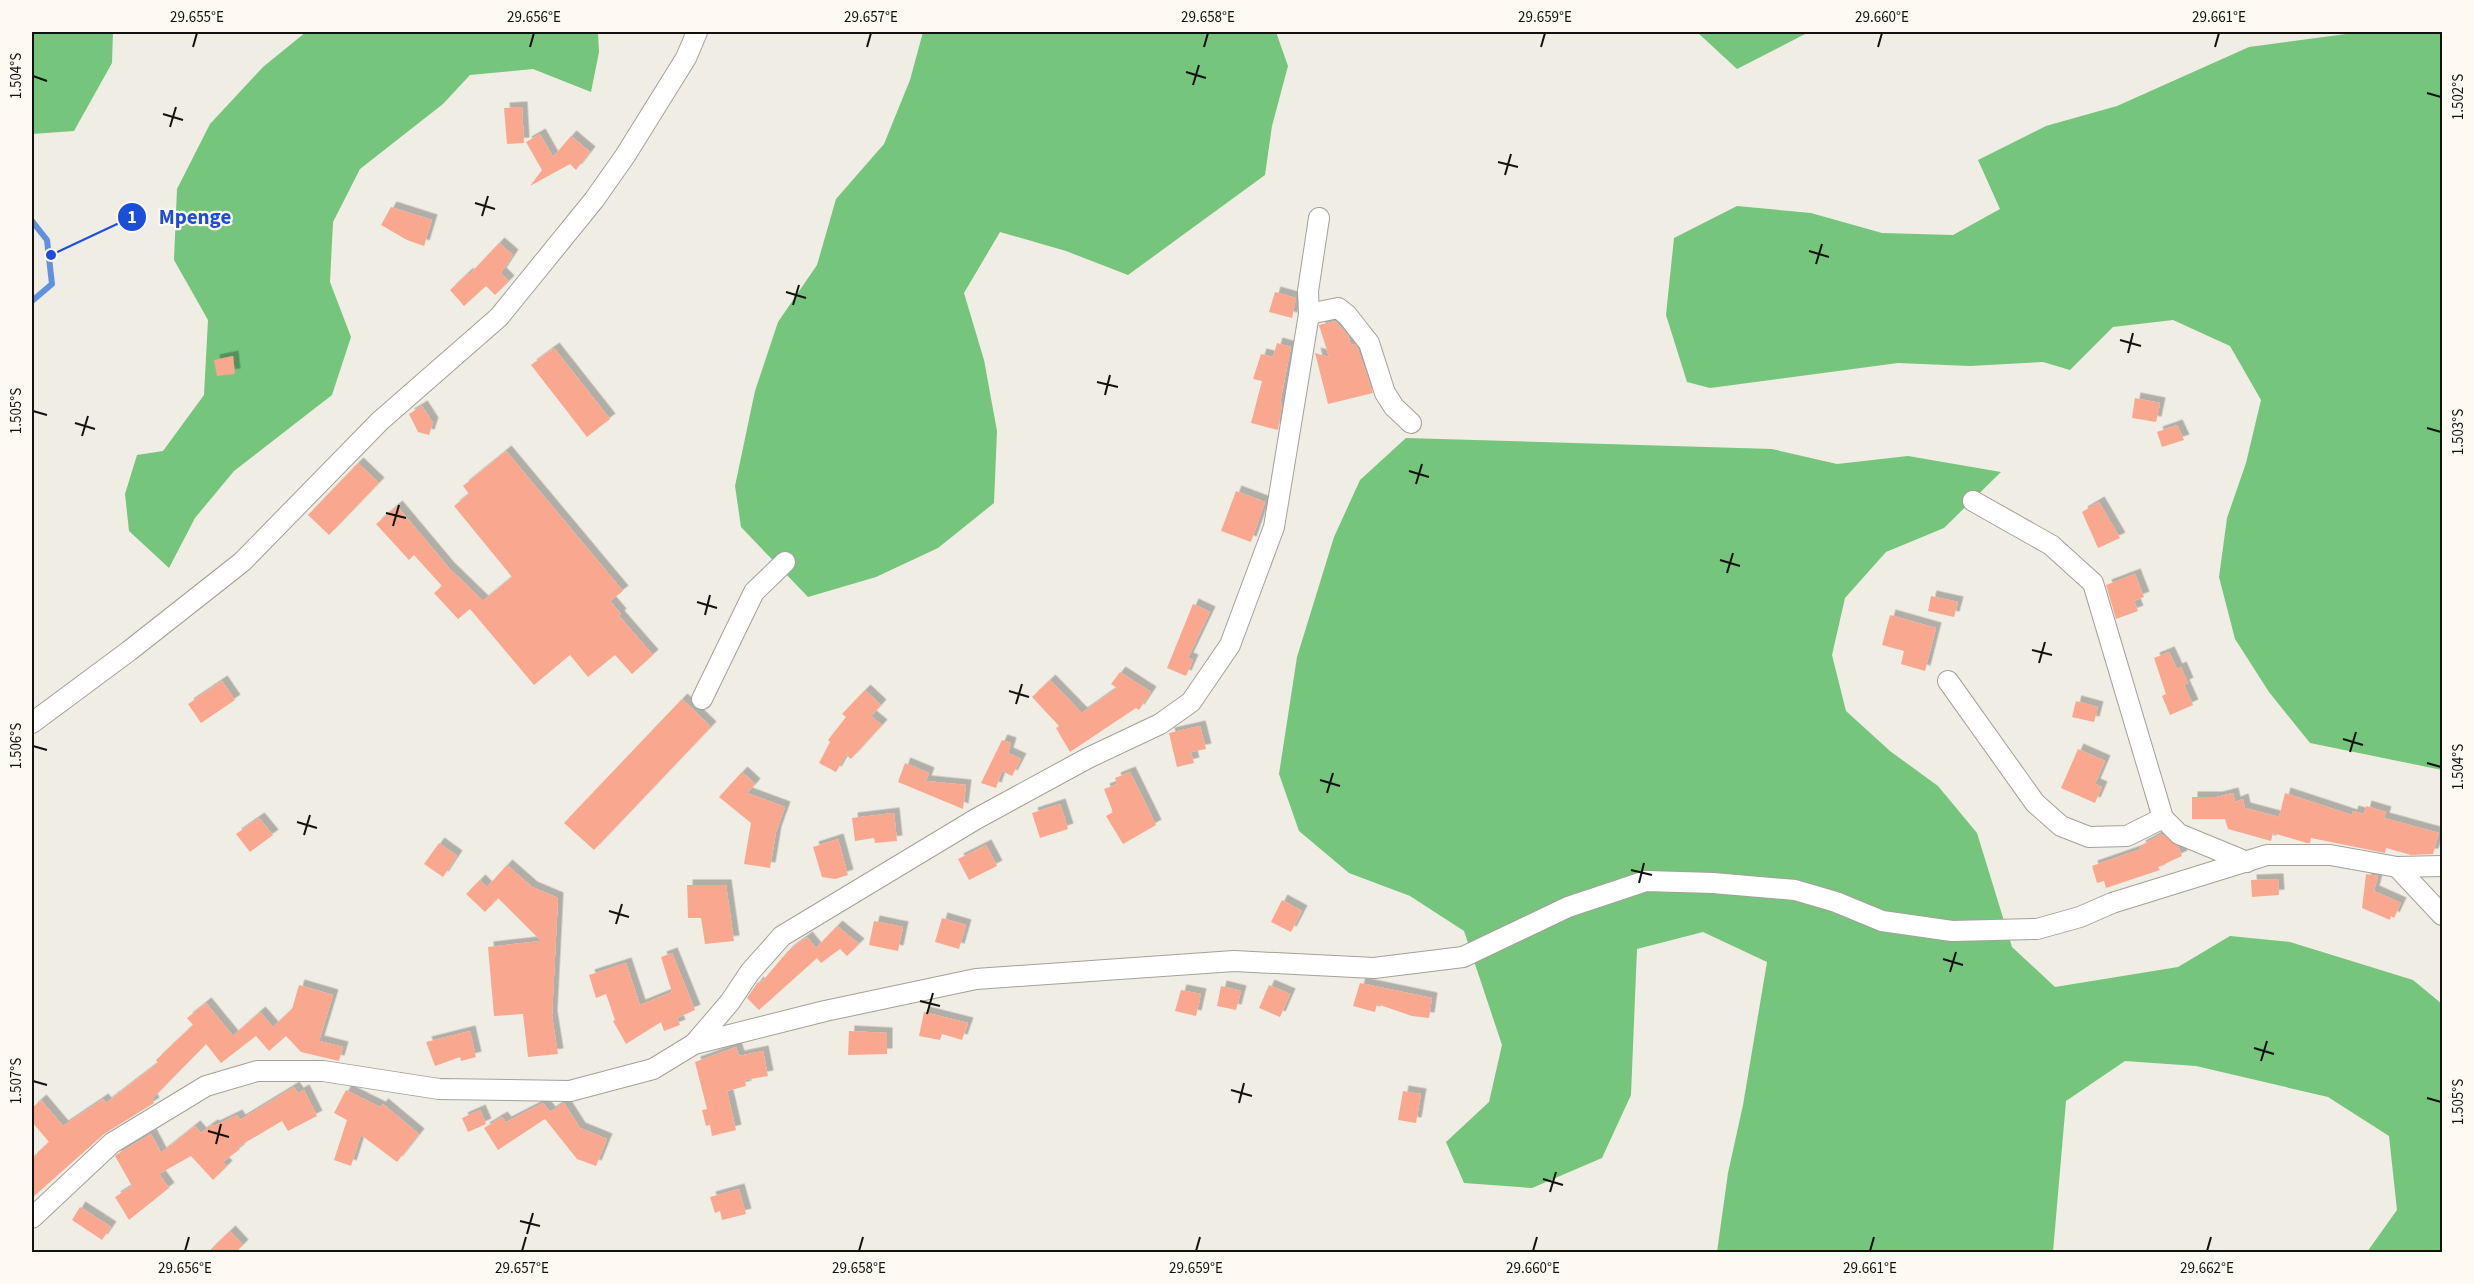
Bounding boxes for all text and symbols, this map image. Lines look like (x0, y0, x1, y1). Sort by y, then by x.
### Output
text: 29.655°E (170, 7, 224, 28)
text: 29.656°E (507, 7, 561, 28)
text: 29.657°E (844, 7, 898, 28)
text: 29.658°E (1181, 7, 1235, 28)
text: 29.659°E (1518, 7, 1572, 28)
text: 29.660°E (1855, 7, 1909, 28)
text: 29.661°E (2192, 7, 2246, 28)
text: 1.504°S (6, 53, 27, 99)
text: 1.502°S (2448, 74, 2469, 120)
callout: Mpenge (117, 197, 244, 236)
text: Mpenge (159, 202, 231, 232)
text: 1 (127, 205, 137, 230)
text: 1.505°S (6, 388, 27, 434)
text: 1.503°S (2448, 409, 2469, 455)
text: 1.506°S (6, 723, 27, 769)
text: 1.504°S (2448, 744, 2469, 790)
text: 1.507°S (6, 1058, 27, 1104)
text: 1.505°S (2448, 1079, 2469, 1125)
text: 29.656°E (158, 1258, 212, 1279)
text: 29.657°E (495, 1258, 549, 1279)
text: 29.658°E (832, 1258, 886, 1279)
text: 29.659°E (1169, 1258, 1223, 1279)
text: 29.660°E (1506, 1258, 1560, 1279)
text: 29.661°E (1843, 1258, 1897, 1279)
text: 29.662°E (2180, 1258, 2234, 1279)

